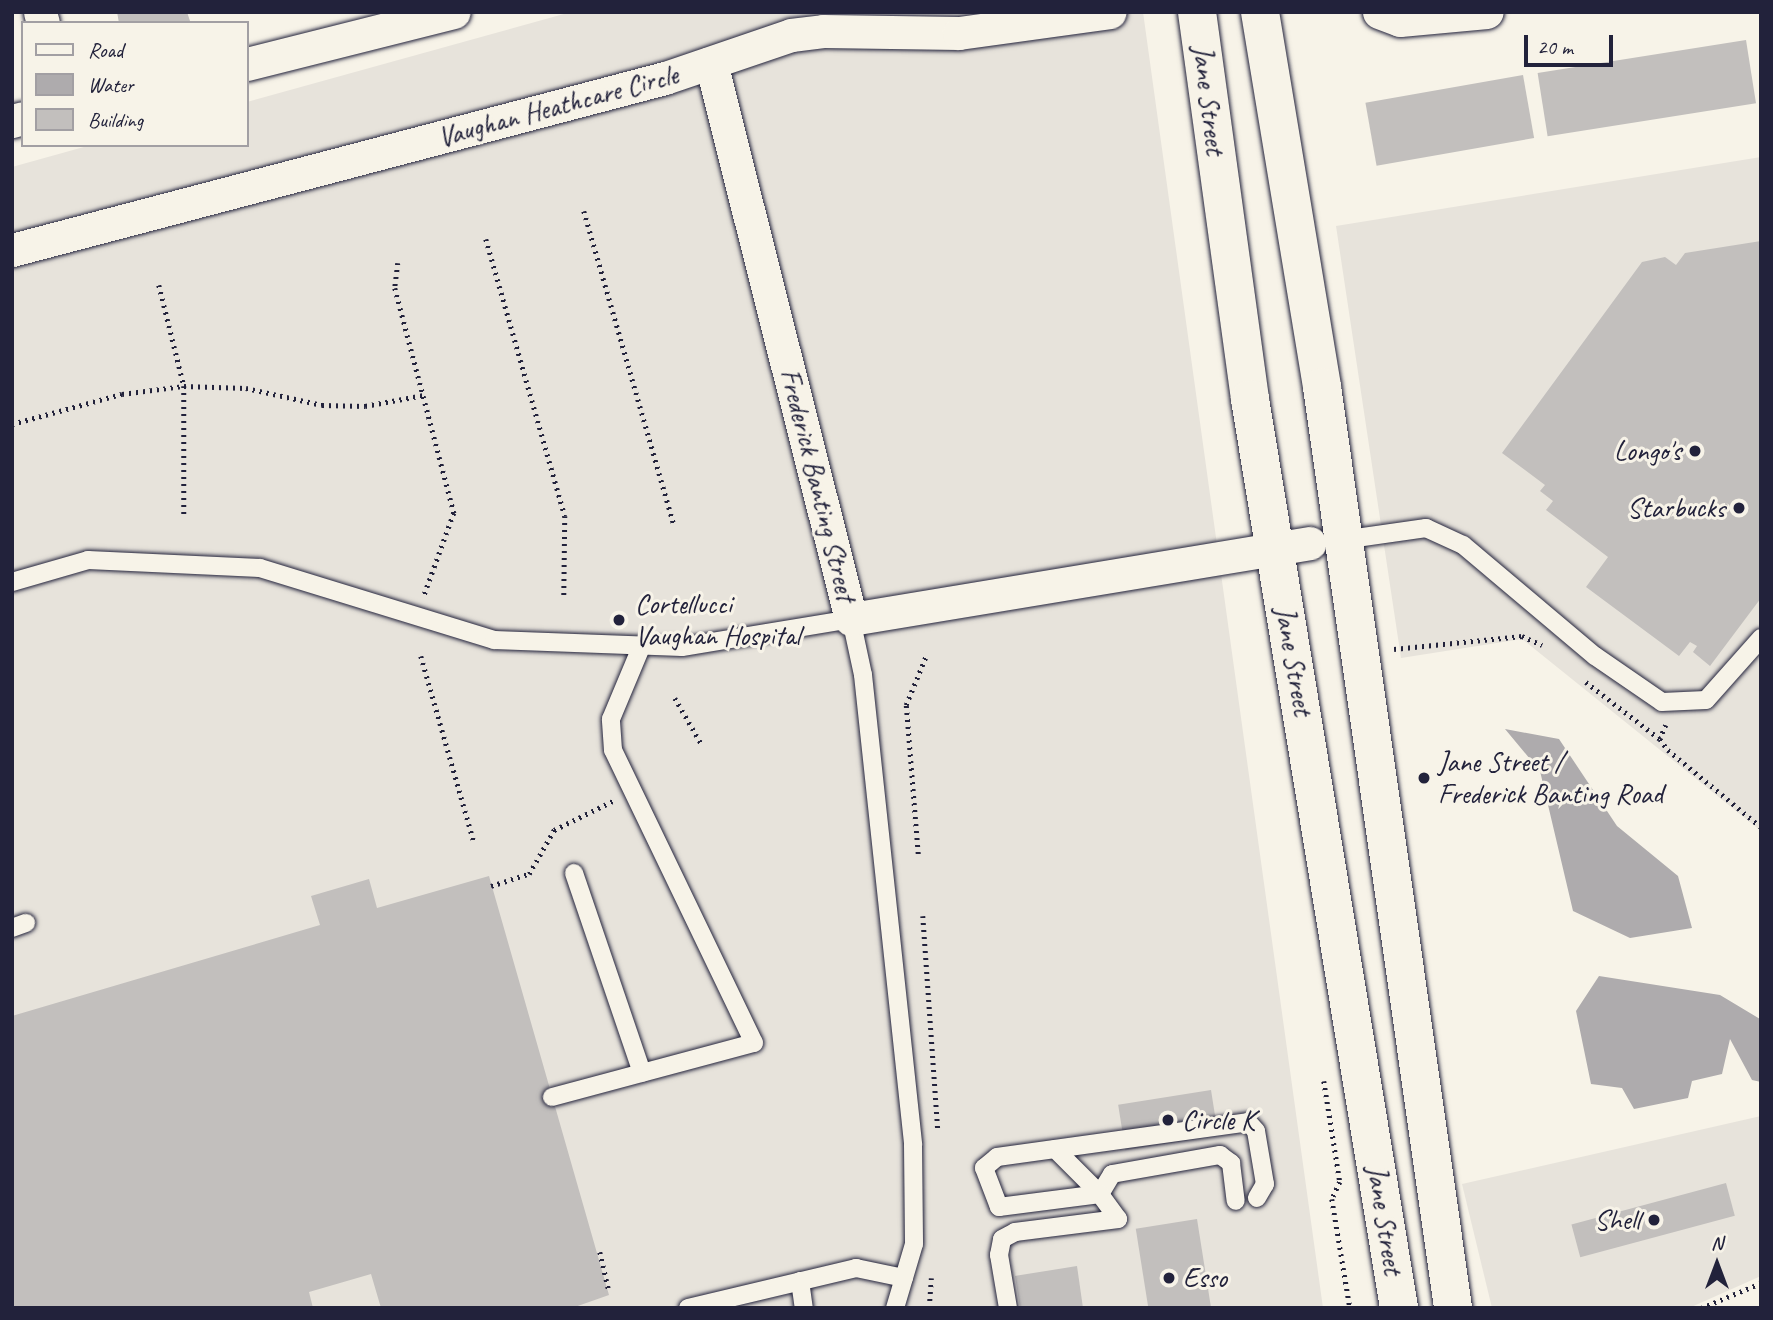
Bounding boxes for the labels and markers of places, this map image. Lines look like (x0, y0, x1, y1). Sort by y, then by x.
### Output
place label: Longo's (1614, 434, 1681, 468)
marker: Longo's (1687, 443, 1703, 459)
place label: Starbucks (1627, 491, 1725, 525)
marker: Starbucks (1731, 500, 1747, 516)
place label: Cortellucci Vaughan Hospital (635, 587, 800, 653)
marker: Cortellucci Vaughan Hospital (609, 610, 629, 630)
place label: Jane Street / Frederick Banting Road (1438, 745, 1662, 811)
marker: Jane Street / Frederick Banting Road (1416, 770, 1432, 786)
place label: Circle K (1182, 1103, 1255, 1137)
marker: Circle K (1160, 1112, 1176, 1128)
place label: Shell (1594, 1203, 1640, 1237)
marker: Shell (1646, 1212, 1662, 1228)
place label: Esso (1183, 1261, 1227, 1295)
marker: Esso (1161, 1270, 1177, 1286)

